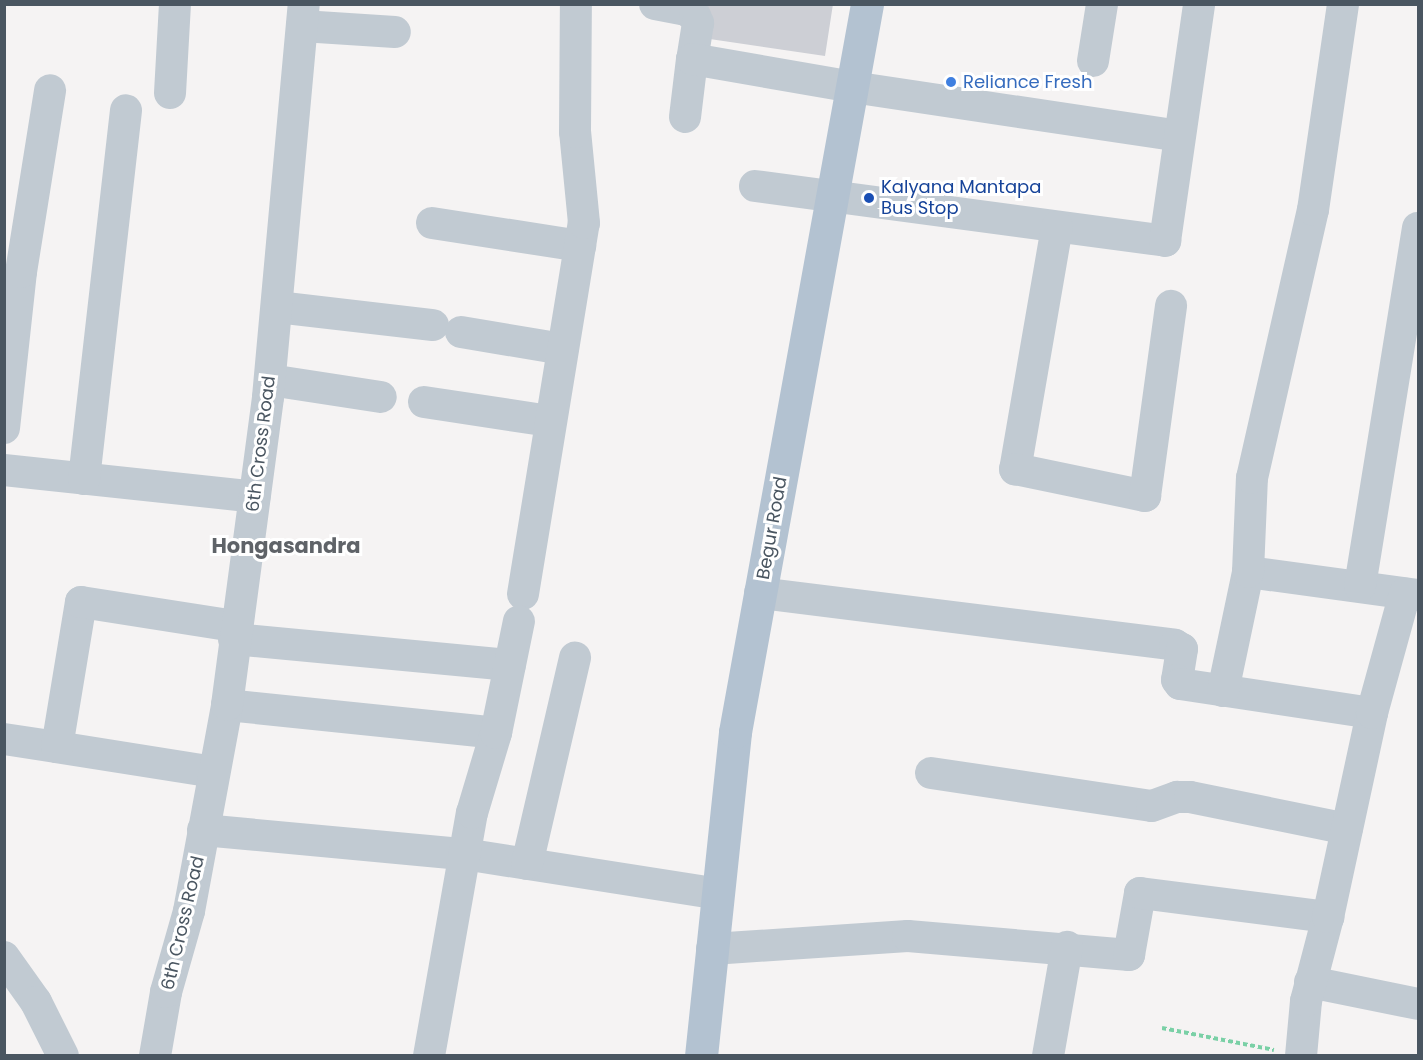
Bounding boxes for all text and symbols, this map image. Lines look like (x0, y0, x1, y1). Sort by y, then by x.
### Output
place label: Reliance Fresh (963, 71, 1092, 93)
marker: Reliance Fresh (944, 75, 958, 89)
place label: Kalyana Mantapa Bus Stop (881, 177, 1041, 219)
marker: Kalyana Mantapa Bus Stop (862, 191, 876, 205)
street label: 6th Cross Road (242, 375, 280, 513)
street label: Begur Road (752, 475, 792, 581)
district label: Hongasandra (211, 533, 361, 559)
street label: 6th Cross Road (157, 854, 209, 992)

